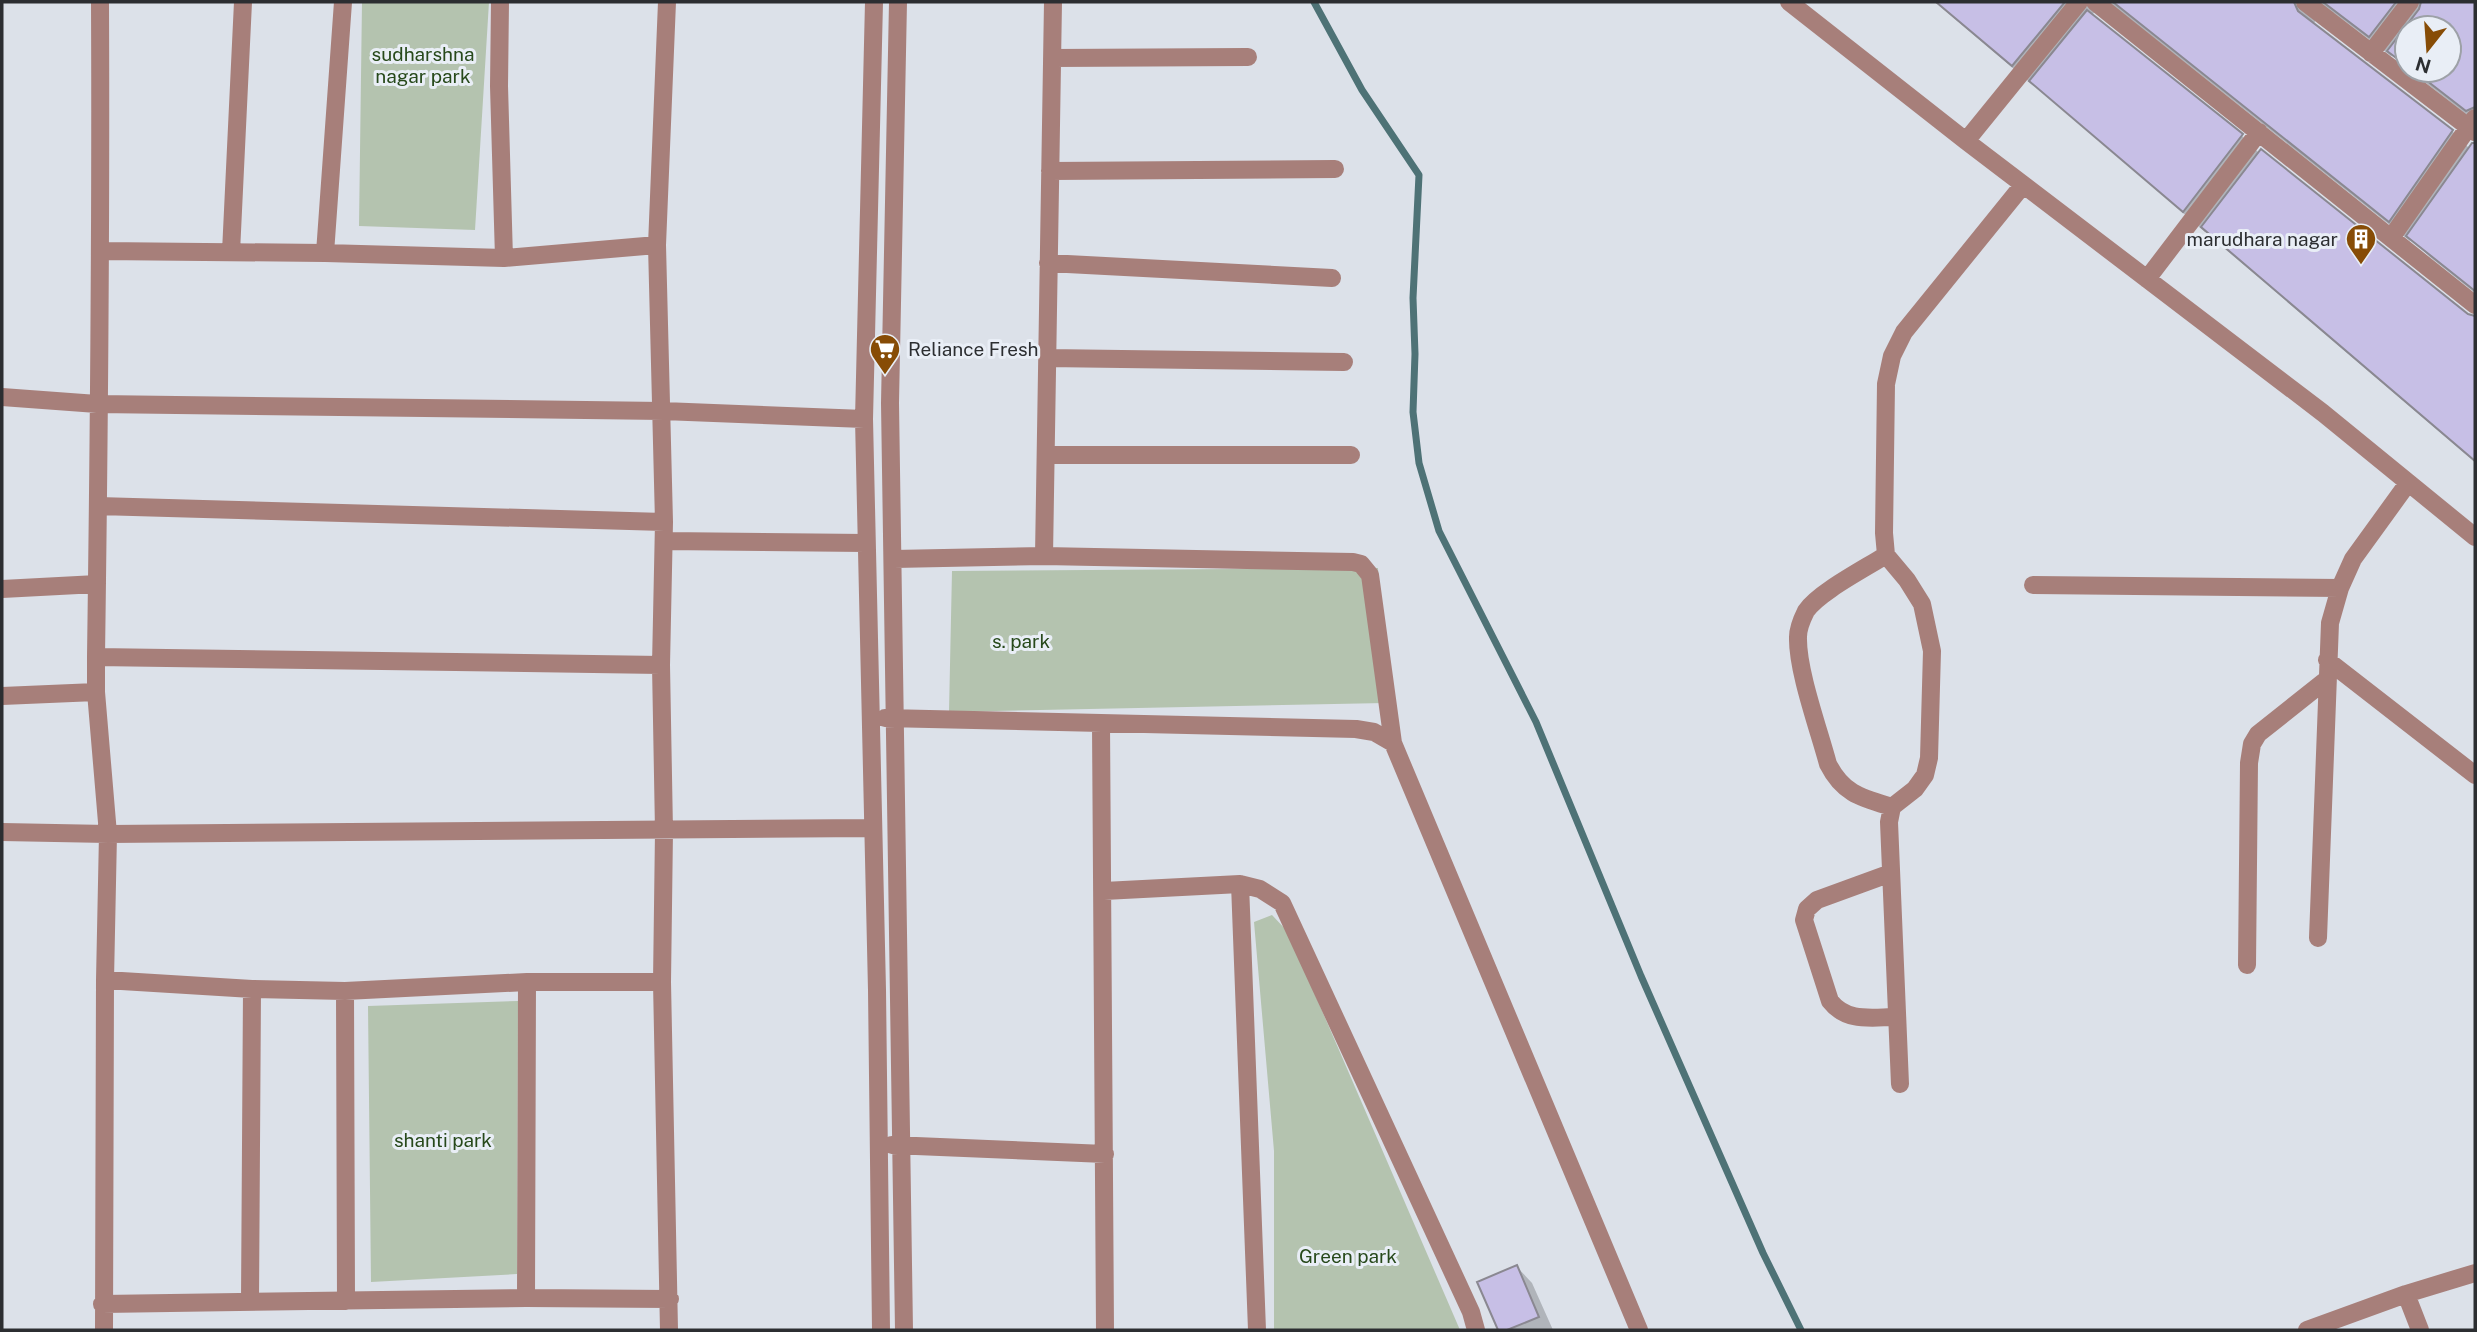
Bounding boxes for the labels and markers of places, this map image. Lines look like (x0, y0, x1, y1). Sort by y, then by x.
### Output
building icon: marudhara nagar (2344, 222, 2378, 266)
place label: marudhara nagar (2187, 228, 2338, 250)
supermarket icon: Reliance Fresh (868, 332, 902, 376)
place label: Reliance Fresh (908, 338, 1038, 360)

